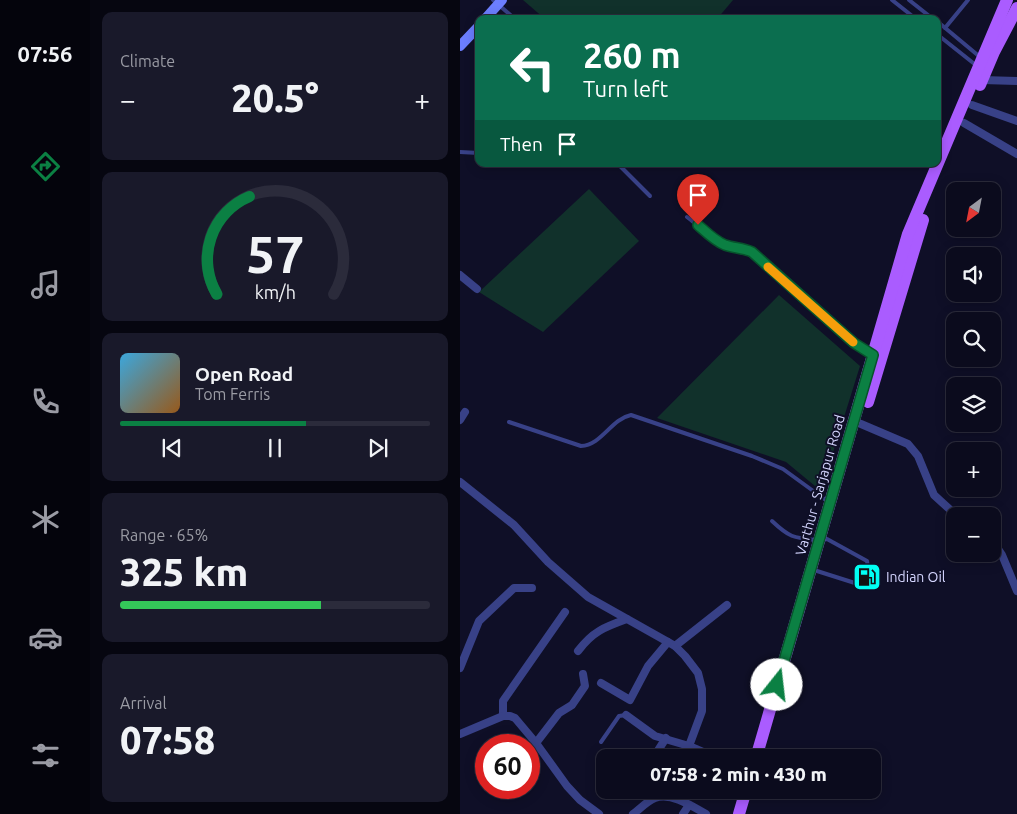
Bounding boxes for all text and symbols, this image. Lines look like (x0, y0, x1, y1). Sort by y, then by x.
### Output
icon: left (500, 35, 565, 100)
text: 260 m (583, 35, 681, 75)
text: 07:56 (17, 41, 73, 66)
text: Climate (120, 52, 175, 70)
text: Turn left (583, 76, 668, 101)
text: 20.5° (231, 77, 319, 119)
text: − (120, 84, 136, 115)
text: + (414, 84, 430, 115)
icon: arrive (553, 130, 581, 158)
text: Then (500, 133, 543, 155)
icon: directions (28, 149, 63, 184)
pin (677, 174, 719, 225)
icon: arrive (684, 181, 712, 209)
north arrow (946, 182, 1001, 238)
map controls (946, 182, 1001, 562)
text: 57 (246, 225, 304, 283)
button: sound (946, 247, 1001, 302)
icon: music (28, 267, 63, 302)
text: km/h (254, 282, 296, 302)
button: search (946, 312, 1001, 367)
text: Open Road (195, 363, 293, 385)
button: layers (946, 377, 1001, 432)
icon: phone (28, 384, 63, 419)
text: Tom Ferris (195, 385, 270, 403)
street label: Varthur - Sarjapur Road (792, 413, 848, 557)
icon: previous (158, 434, 186, 462)
icon: pause (261, 434, 289, 462)
icon: next (364, 434, 392, 462)
button: + (946, 442, 1001, 497)
icon: climate (28, 502, 63, 537)
button: − (946, 507, 1001, 562)
text: Range · 65% (120, 526, 208, 544)
text: 325 km (120, 551, 248, 593)
fuel station icon: Indian Oil (852, 562, 882, 592)
place label: Indian Oil (886, 569, 946, 585)
icon: car (28, 620, 63, 655)
position arrow (750, 658, 802, 710)
text: Arrival (120, 694, 167, 712)
text: 07:58 (120, 719, 215, 761)
speed limit sign: 60 (475, 734, 540, 799)
icon: filters (28, 738, 63, 773)
text: 07:58 · 2 min · 430 m (650, 763, 827, 785)

